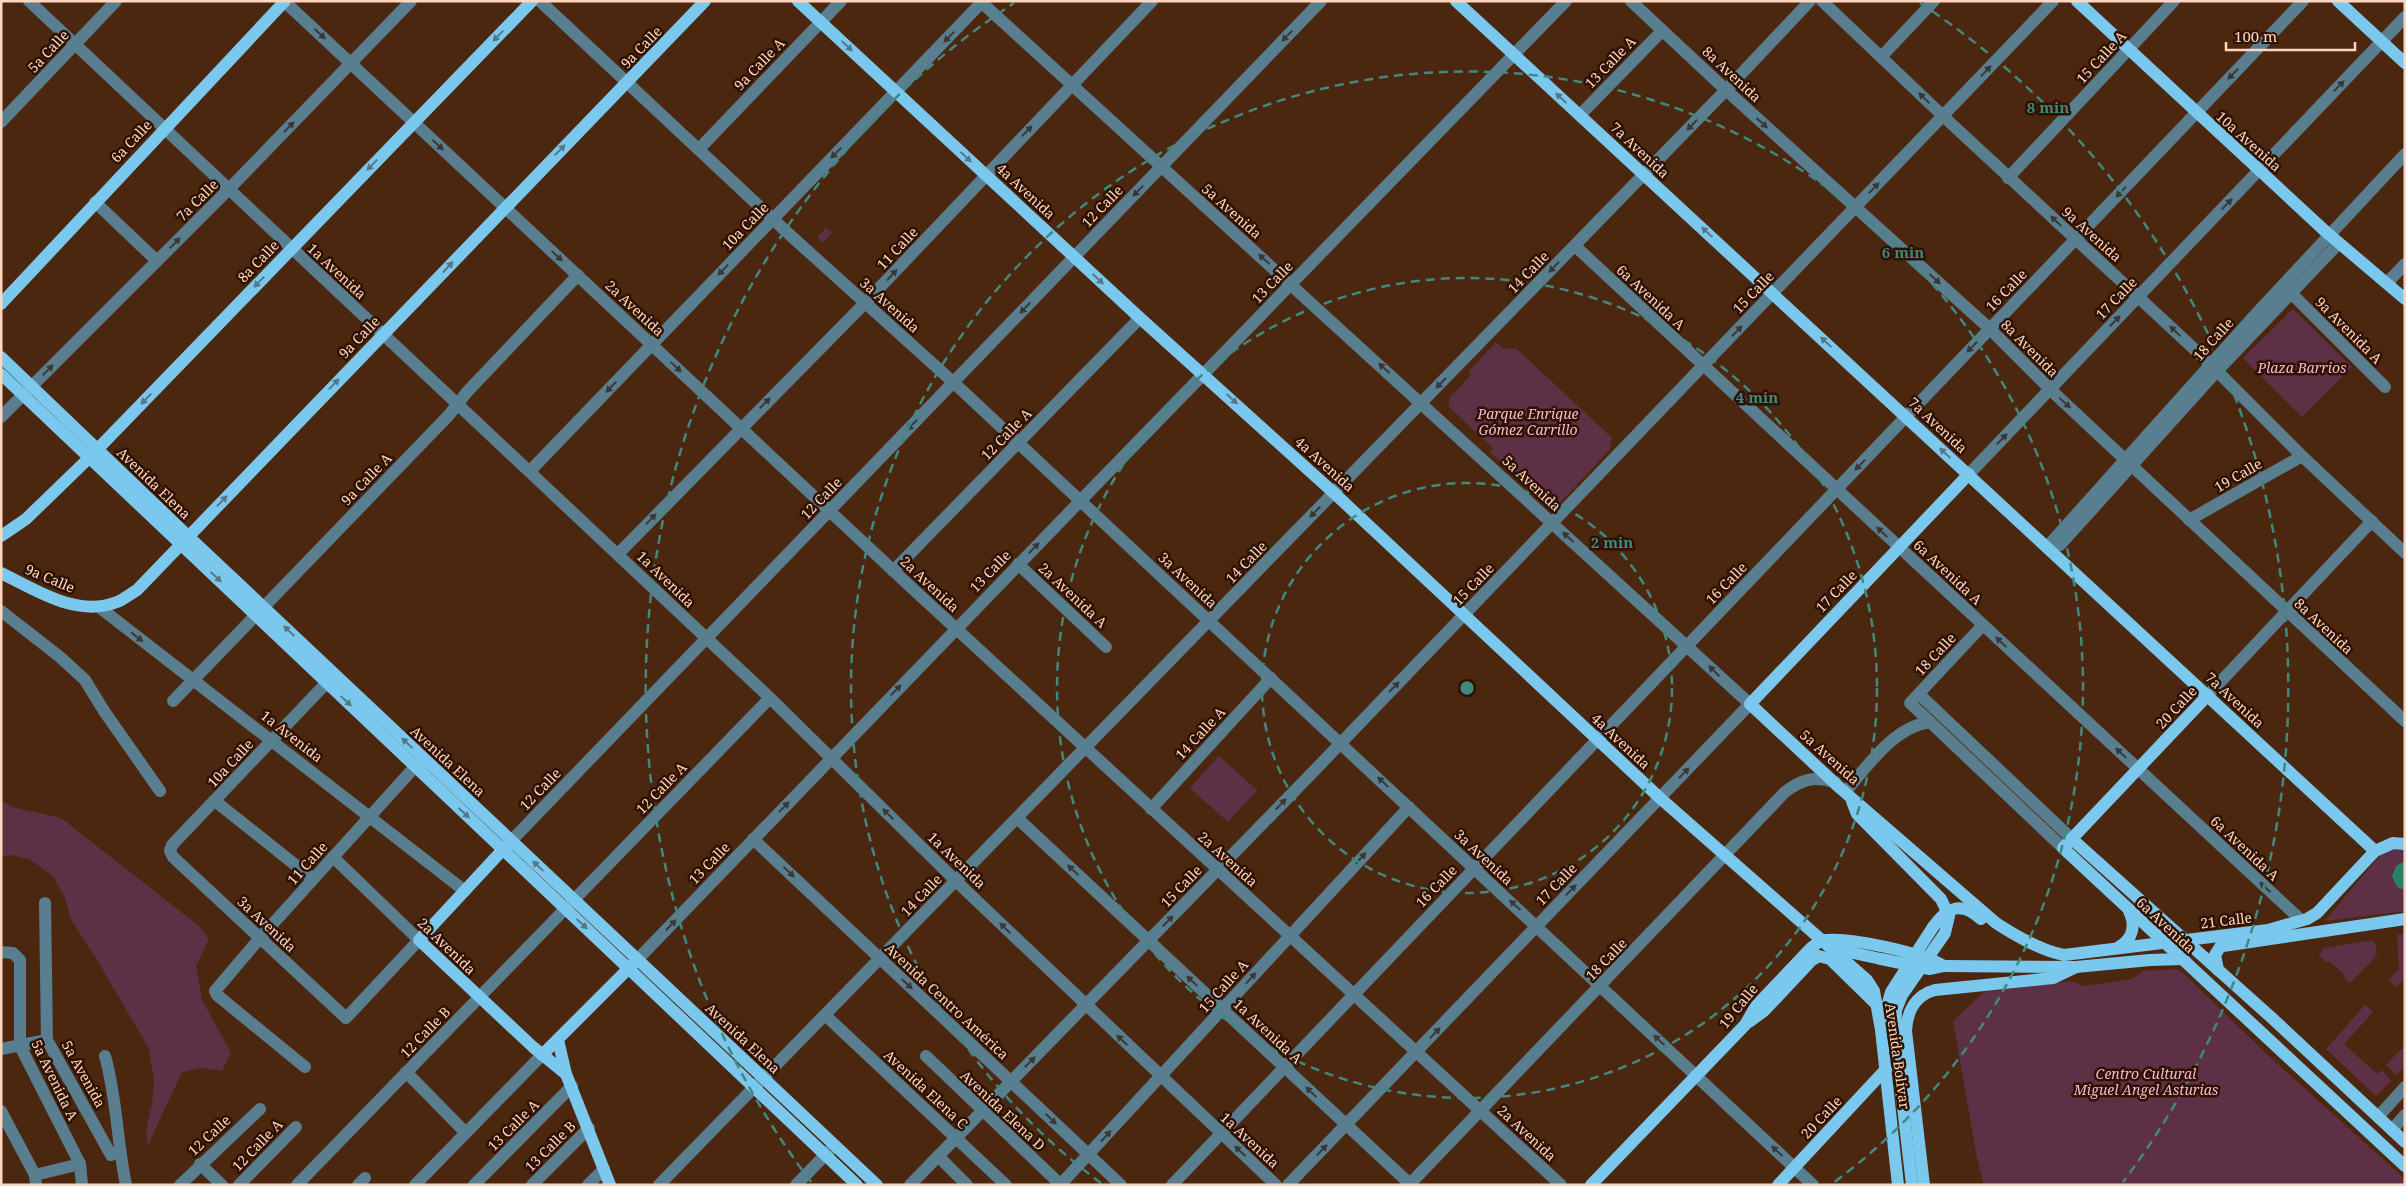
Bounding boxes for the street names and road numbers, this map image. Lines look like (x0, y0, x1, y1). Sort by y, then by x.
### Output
street label: 9a Calle (616, 22, 666, 72)
street label: 5a Calle (23, 26, 73, 76)
street label: 15 Calle A (2072, 26, 2130, 87)
street label: 13 Calle A (1580, 32, 1640, 92)
street label: 9a Calle A (729, 34, 789, 94)
street label: 8a Avenida (1698, 42, 1766, 106)
street label: 10a Avenida (2212, 107, 2286, 175)
street label: 6a Calle (106, 116, 156, 166)
street label: 7a Avenida (1606, 118, 1674, 182)
street label: 4a Avenida (992, 159, 1060, 223)
street label: 7a Calle (172, 175, 222, 225)
street label: 5a Avenida (1198, 179, 1266, 243)
street label: 12 Calle (1077, 181, 1127, 231)
street label: 10a Calle (717, 198, 773, 254)
street label: 9a Avenida (2058, 202, 2126, 266)
street label: 11 Calle (872, 223, 922, 273)
street label: 8a Calle (233, 236, 283, 286)
street label: 1a Avenida (303, 239, 371, 303)
street label: 14 Calle (1503, 247, 1553, 297)
street label: 13 Calle (1247, 257, 1297, 307)
street label: 6a Avenida A (1613, 260, 1690, 334)
street label: 16 Calle (1981, 265, 2031, 315)
street label: 15 Calle (1728, 267, 1778, 317)
street label: 3a Avenida (856, 273, 924, 337)
street label: 17 Calle (2091, 273, 2141, 323)
street label: 2a Avenida (601, 276, 669, 340)
street label: 9a Avenida A (2311, 292, 2387, 368)
street label: 9a Calle (334, 312, 384, 362)
street label: 18 Calle (2189, 313, 2237, 365)
street label: 8a Avenida (1997, 315, 2063, 381)
street label: 7a Avenida (1904, 393, 1972, 457)
street label: 12 Calle A (976, 404, 1036, 464)
street label: 4a Avenida (1291, 432, 1359, 496)
street label: Avenida Elena (113, 443, 195, 523)
street label: 9a Calle A (336, 449, 396, 509)
street label: 5a Avenida (1498, 451, 1566, 515)
street label: 19 Calle (2211, 454, 2265, 496)
street label: 12 Calle (796, 473, 846, 523)
street label: 6a Avenida A (1910, 535, 1987, 609)
street label: 14 Calle (1221, 537, 1271, 587)
street label: 1a Avenida (633, 546, 699, 612)
street label: 13 Calle (965, 546, 1015, 596)
street label: 3a Avenida (1154, 548, 1222, 612)
street label: 2a Avenida (896, 552, 964, 616)
street label: 2a Avenida A (1035, 558, 1112, 632)
street label: 16 Calle (1701, 558, 1751, 608)
street label: 9a Calle (22, 559, 78, 597)
street label: 15 Calle (1448, 559, 1498, 609)
street label: 17 Calle (1811, 566, 1861, 616)
street label: 8a Avenida (2290, 594, 2358, 658)
street label: 18 Calle (1910, 629, 1960, 679)
street label: 7a Avenida (2201, 668, 2269, 732)
street label: 20 Calle (2151, 682, 2201, 732)
street label: 14 Calle A (1171, 702, 1229, 763)
street label: 1a Avenida (257, 706, 327, 766)
street label: 4a Avenida (1587, 709, 1655, 773)
street label: Avenida Elena (407, 721, 490, 801)
street label: 5a Avenida (1796, 725, 1864, 789)
street label: 10a Calle (203, 735, 257, 791)
street label: 12 Calle A (631, 758, 691, 818)
street label: 12 Calle (515, 764, 565, 814)
street label: 6a Avenida A (2207, 811, 2284, 885)
street label: 3a Avenida (1450, 825, 1518, 889)
street label: 1a Avenida (924, 827, 990, 893)
street label: 2a Avenida (1194, 827, 1262, 891)
street label: 11 Calle (283, 837, 331, 889)
street label: 13 Calle (684, 838, 734, 888)
street label: 17 Calle (1531, 859, 1581, 909)
street label: 15 Calle (1156, 861, 1206, 911)
street label: 16 Calle (1411, 861, 1461, 911)
street label: 14 Calle (896, 870, 946, 920)
street label: 3a Avenida (233, 892, 301, 956)
street label: 6a Avenida (2132, 893, 2200, 957)
street label: 21 Calle (2199, 907, 2253, 933)
street label: 2a Avenida (414, 913, 480, 979)
street label: 18 Calle (1581, 934, 1631, 984)
street label: Avenida Centro América (881, 938, 1013, 1064)
street label: 15 Calle A (1194, 955, 1252, 1017)
street label: 19 Calle (1714, 980, 1762, 1032)
street label: 1a Avenida A (1230, 994, 1307, 1068)
street label: Avenida Elena (702, 998, 785, 1078)
street label: 12 Calle B (396, 1002, 454, 1062)
street label: Avenida Bolívar (1881, 1002, 1915, 1111)
street label: 5a Avenida A (27, 1037, 83, 1124)
street label: 5a Avenida (58, 1037, 110, 1111)
street label: Avenida Elena C (880, 1045, 972, 1133)
street label: Avenida Elena D (956, 1066, 1050, 1154)
street label: 20 Calle (1796, 1092, 1846, 1142)
street label: 13 Calle A (483, 1095, 543, 1155)
street label: 2a Avenida (1493, 1101, 1561, 1165)
street label: 1a Avenida (1216, 1108, 1284, 1172)
street label: 12 Calle (184, 1110, 234, 1160)
street label: 12 Calle A (227, 1115, 287, 1175)
street label: 13 Calle B (520, 1116, 580, 1176)

